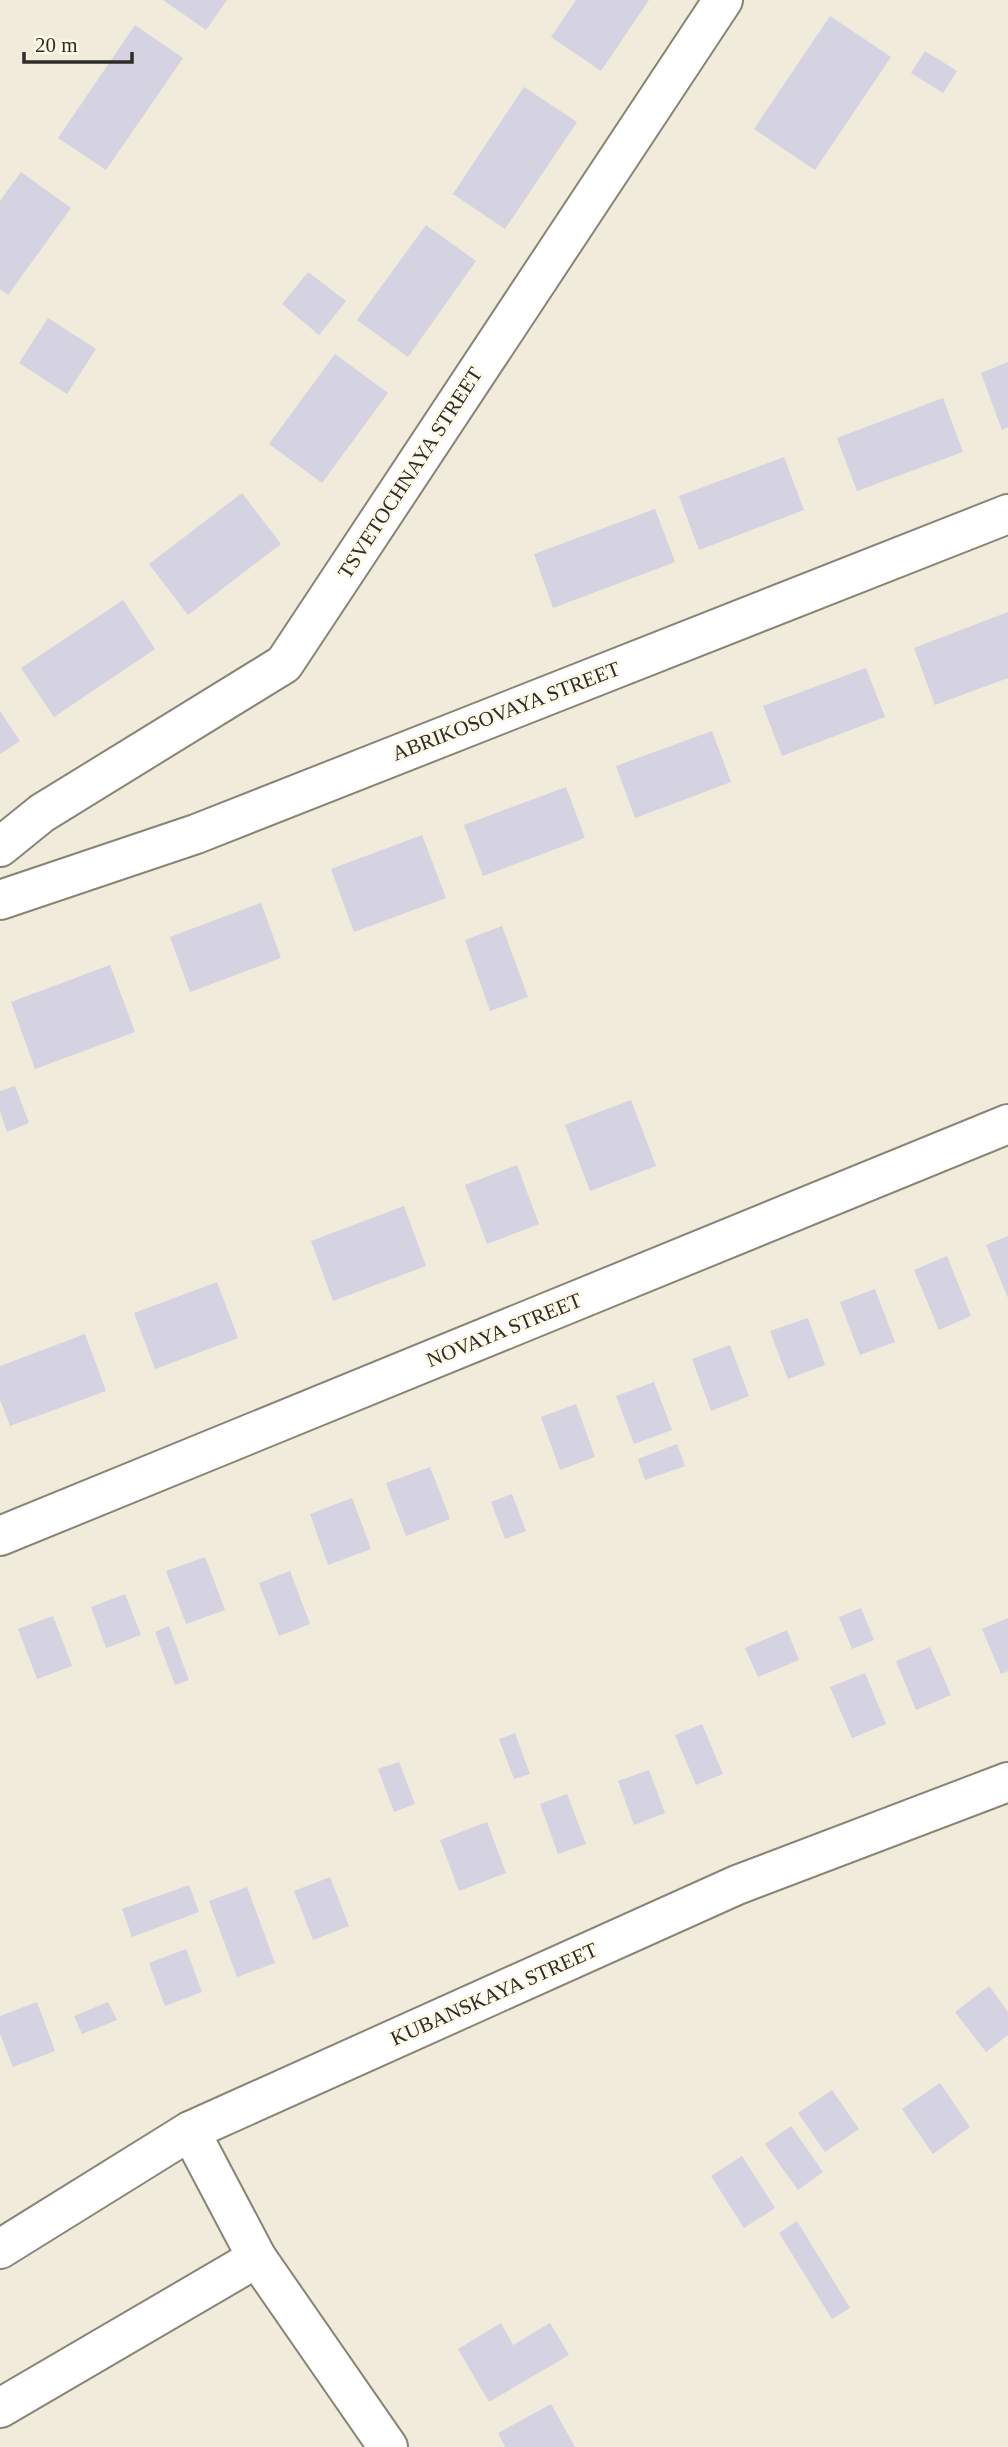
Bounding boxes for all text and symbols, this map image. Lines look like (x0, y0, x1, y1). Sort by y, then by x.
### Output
scale bar (24, 21, 133, 65)
text: 20 m (35, 33, 78, 57)
street label: TSVETOCHNAYA STREET (333, 363, 487, 583)
street label: ABRIKOSOVAYA STREET (389, 656, 623, 766)
street label: NOVAYA STREET (423, 1288, 585, 1372)
street label: KUBANSKAYA STREET (387, 1937, 601, 2050)

